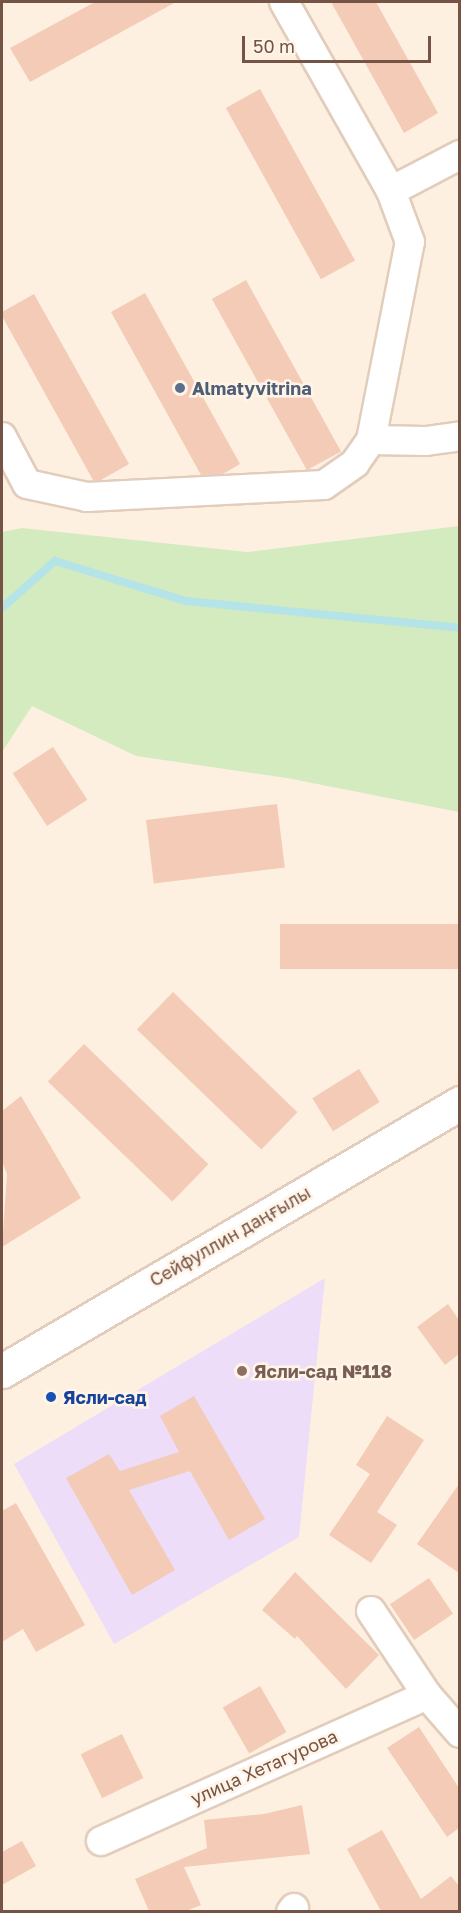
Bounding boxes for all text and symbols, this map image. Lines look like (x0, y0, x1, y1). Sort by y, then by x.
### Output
scale bar (245, 24, 434, 62)
text: 50 m (253, 35, 295, 57)
place label: Almatyvitrina (192, 377, 312, 399)
marker: Almatyvitrina (173, 381, 187, 395)
street label: Сейфуллин даңғылы (146, 1181, 314, 1291)
place label: Ясли-сад №118 (254, 1360, 392, 1382)
marker: Ясли-сад №118 (235, 1364, 249, 1378)
place label: Ясли-сад (63, 1386, 147, 1408)
marker: Ясли-сад (44, 1390, 58, 1404)
street label: улица Хетагурова (187, 1725, 341, 1809)

